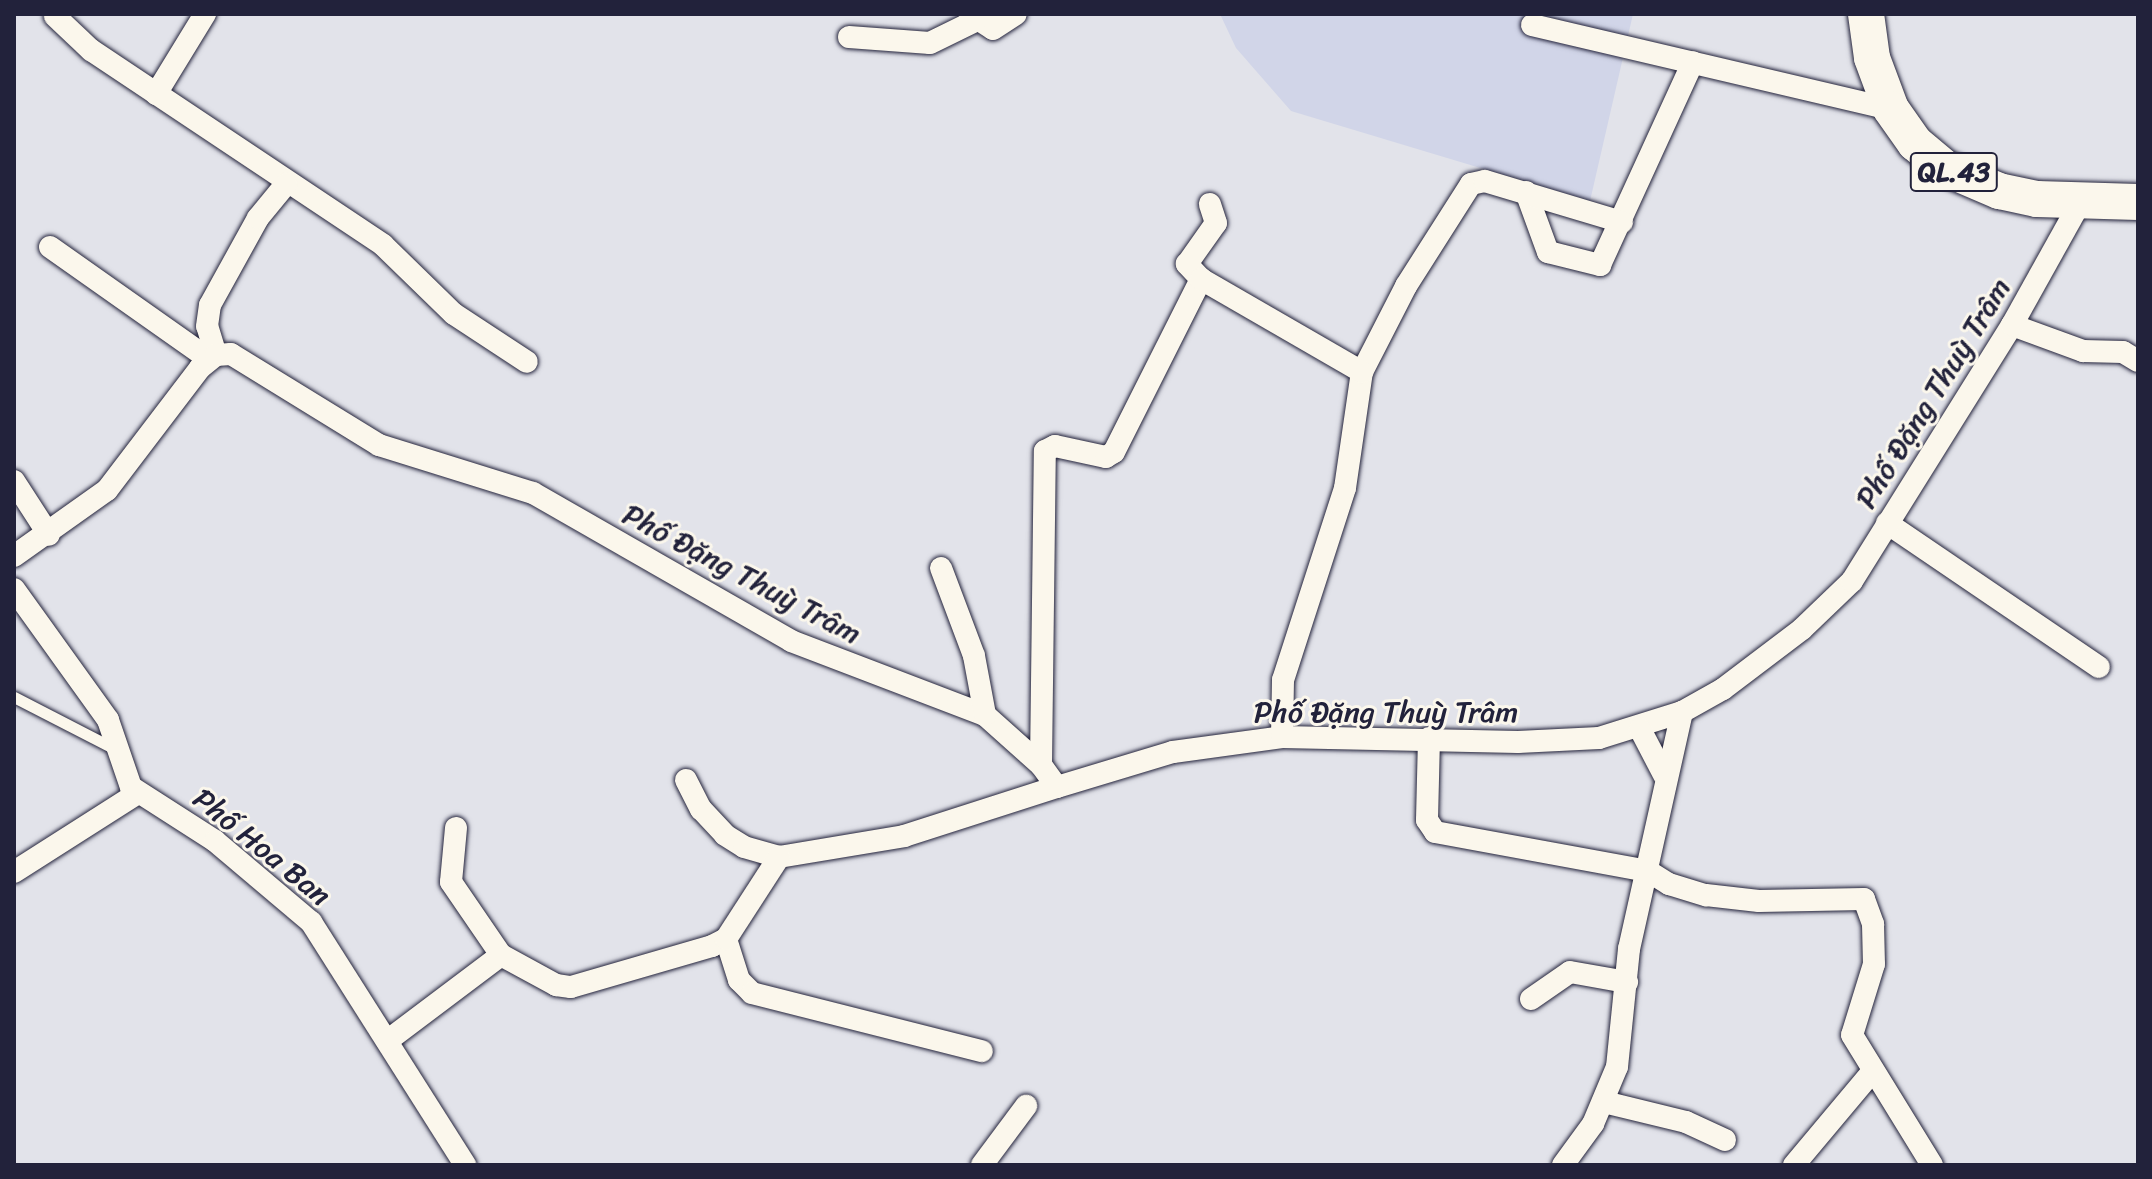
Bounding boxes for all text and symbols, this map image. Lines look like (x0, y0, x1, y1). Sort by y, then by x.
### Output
road number: QL.43 (1908, 148, 2000, 196)
street label: Phố Đặng Thuỳ Trâm (1847, 271, 2019, 515)
street label: Phố Đặng Thuỳ Trâm (616, 496, 868, 652)
street label: Phố Đặng Thuỳ Trâm (1253, 694, 1519, 730)
street label: Phố Hoa Ban (186, 781, 338, 913)

